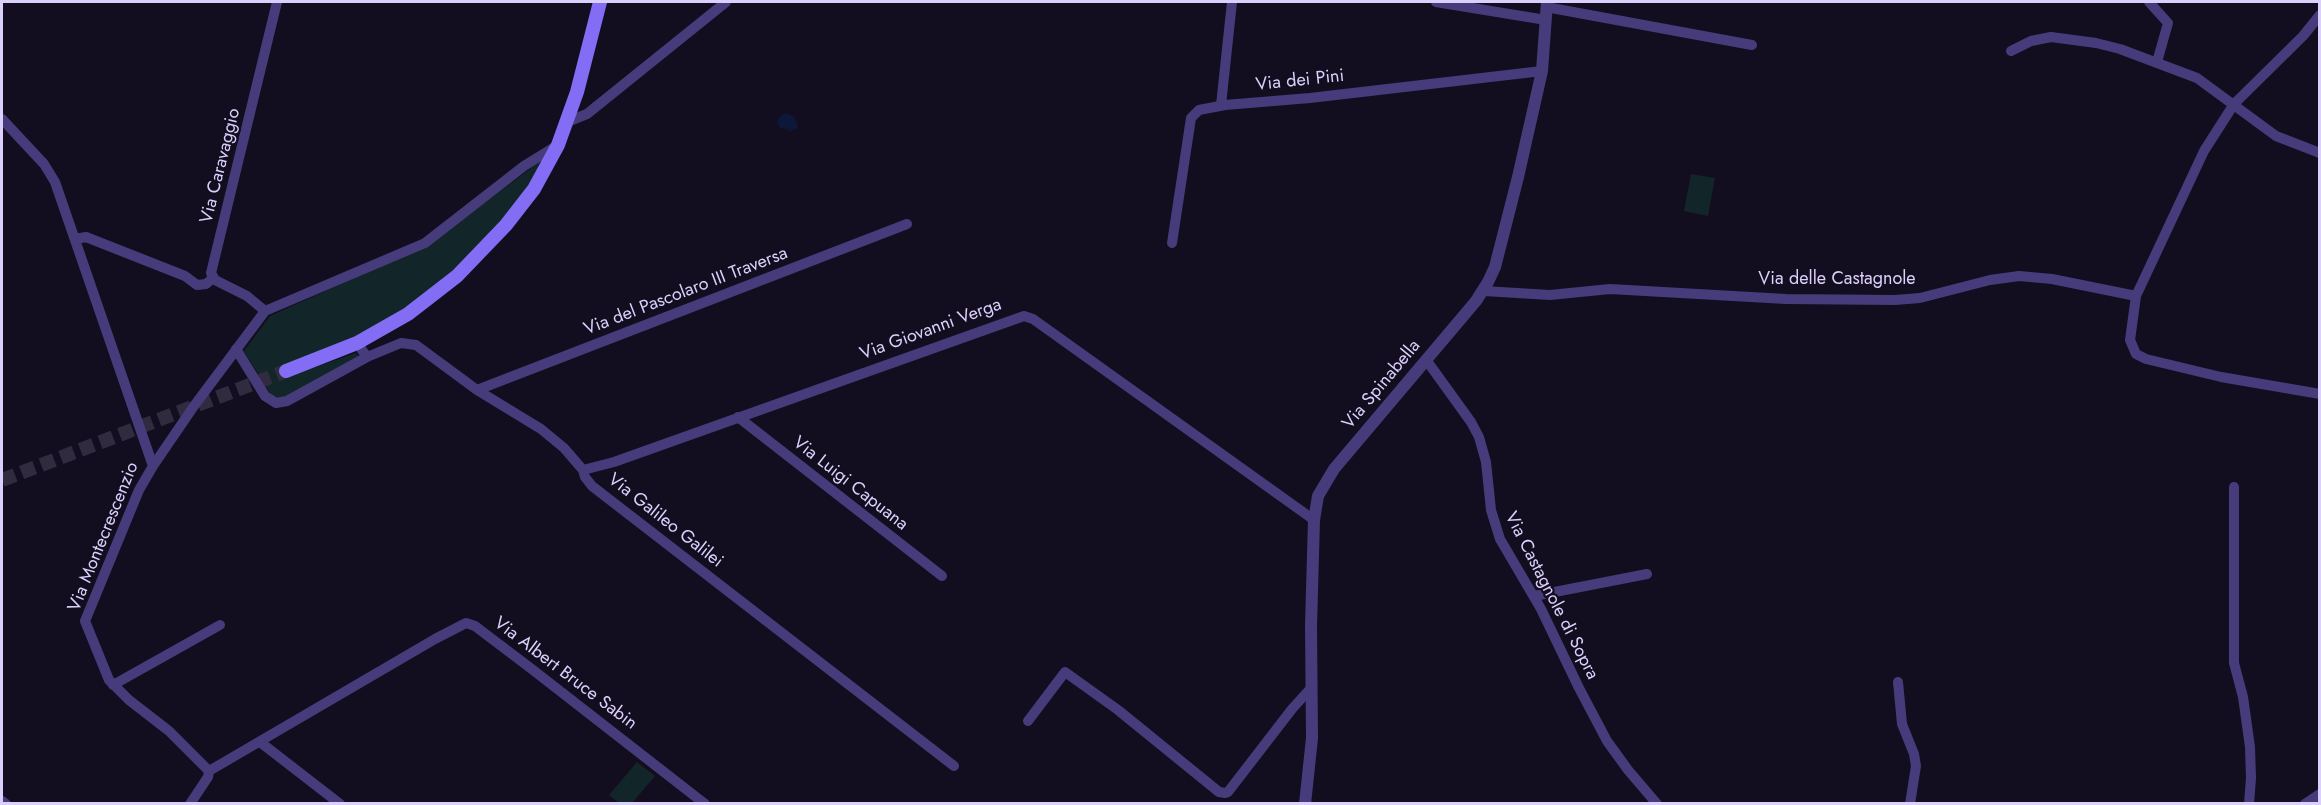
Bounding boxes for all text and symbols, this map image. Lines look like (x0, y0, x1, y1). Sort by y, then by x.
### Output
street label: Via dei Pini (1255, 66, 1345, 96)
street label: Via Caravaggio (196, 106, 246, 226)
street label: Via del Pascolaro III Traversa (581, 243, 791, 341)
street label: Via delle Castagnole (1758, 269, 1916, 291)
street label: Via Giovanni Verga (857, 294, 1005, 366)
street label: Via Spinabella (1338, 336, 1426, 434)
street label: Via Luigi Capuana (788, 432, 912, 536)
street label: Via Montecrescenzio (64, 459, 144, 615)
street label: Via Galileo Galilei (603, 469, 727, 573)
street label: Via Castagnole di Sopra (1499, 509, 1603, 683)
street label: Via Albert Bruce Sabin (489, 613, 641, 735)

